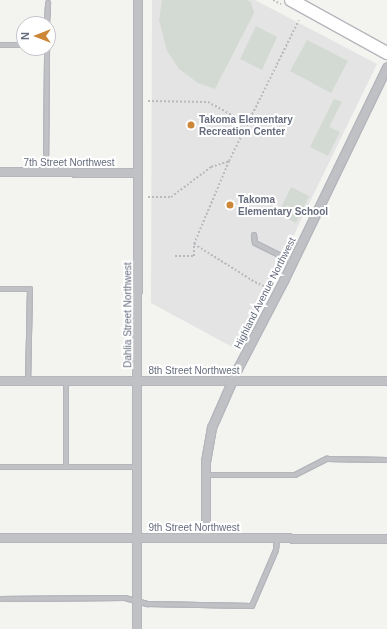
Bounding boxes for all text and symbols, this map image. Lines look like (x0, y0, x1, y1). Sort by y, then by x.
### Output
north arrow (16, 16, 56, 56)
text: N (19, 32, 31, 40)
place label: Takoma Elementary Recreation Center (199, 113, 293, 136)
marker: Takoma Elementary Recreation Center (186, 120, 196, 130)
street label: 7th Street Northwest (23, 157, 115, 169)
place label: Takoma Elementary School (238, 193, 328, 216)
marker: Takoma Elementary School (225, 200, 235, 210)
street label: Highland Avenue Northwest (232, 235, 298, 351)
street label: Dahlia Street Northwest (122, 262, 134, 368)
street label: 8th Street Northwest (148, 365, 240, 377)
street label: 9th Street Northwest (148, 522, 240, 534)

